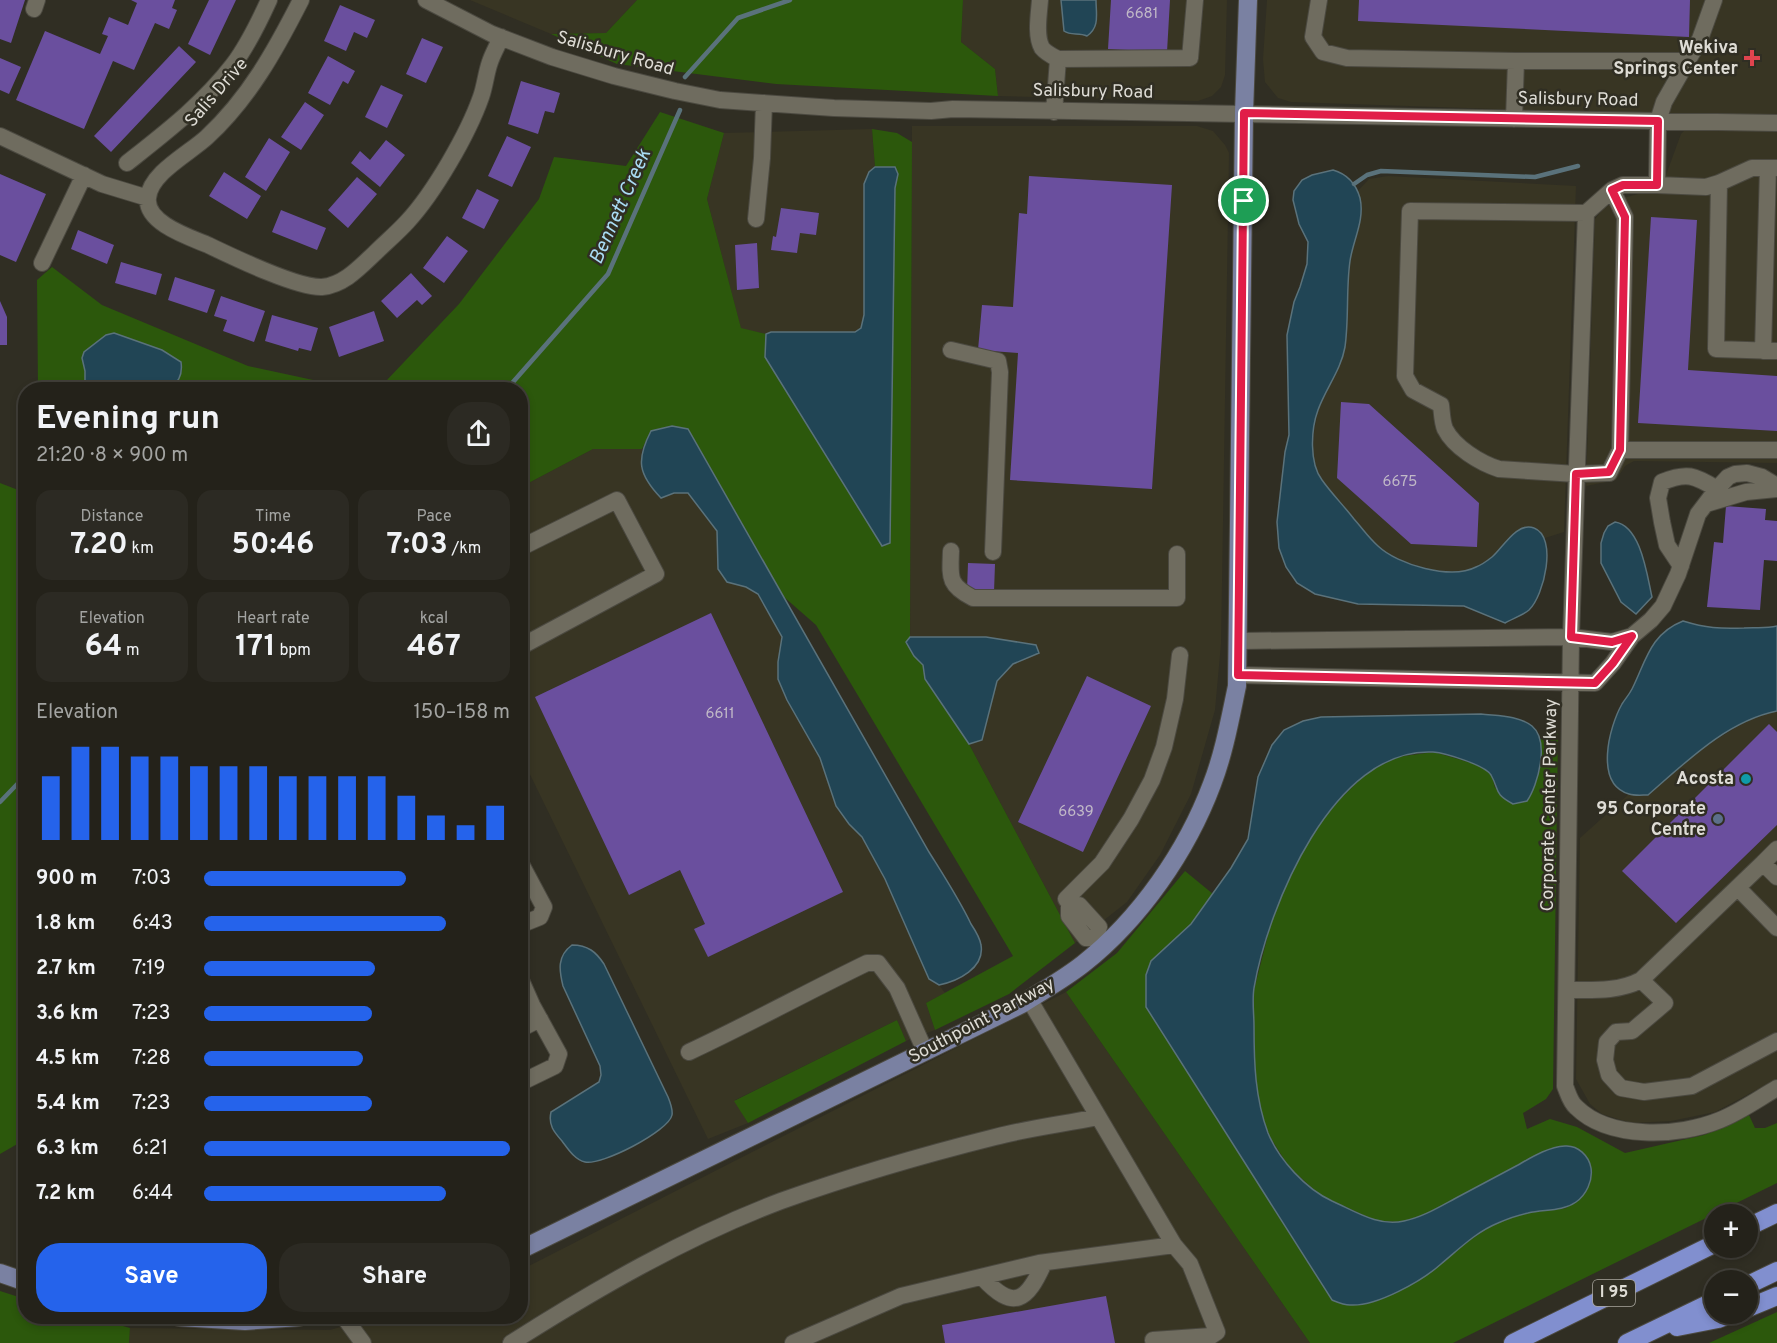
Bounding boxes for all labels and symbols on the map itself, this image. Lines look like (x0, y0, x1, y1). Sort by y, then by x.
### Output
house number: 6681 (1126, 5, 1158, 24)
street label: Salisbury Road (554, 26, 676, 82)
place label: Wekiva Springs Center (1613, 37, 1738, 81)
marker: Wekiva Springs Center (1743, 49, 1761, 67)
street label: Salis Drive (180, 53, 254, 133)
street label: Salisbury Road (1032, 79, 1154, 105)
street label: Salisbury Road (1517, 87, 1639, 113)
water label: Bennett Creek (584, 144, 658, 269)
pin (1218, 175, 1269, 226)
house number: 6675 (1383, 473, 1417, 492)
street label: Corporate Center Parkway (1537, 698, 1563, 912)
house number: 6611 (705, 705, 735, 724)
place label: Acosta (1676, 768, 1734, 791)
marker: Acosta (1739, 772, 1753, 786)
place label: 95 Corporate Centre (1596, 798, 1706, 842)
house number: 6639 (1058, 803, 1094, 822)
marker: 95 Corporate Centre (1711, 812, 1725, 826)
street label: Southpoint Parkway (905, 973, 1059, 1069)
road number: I 95 (1593, 1280, 1635, 1306)

